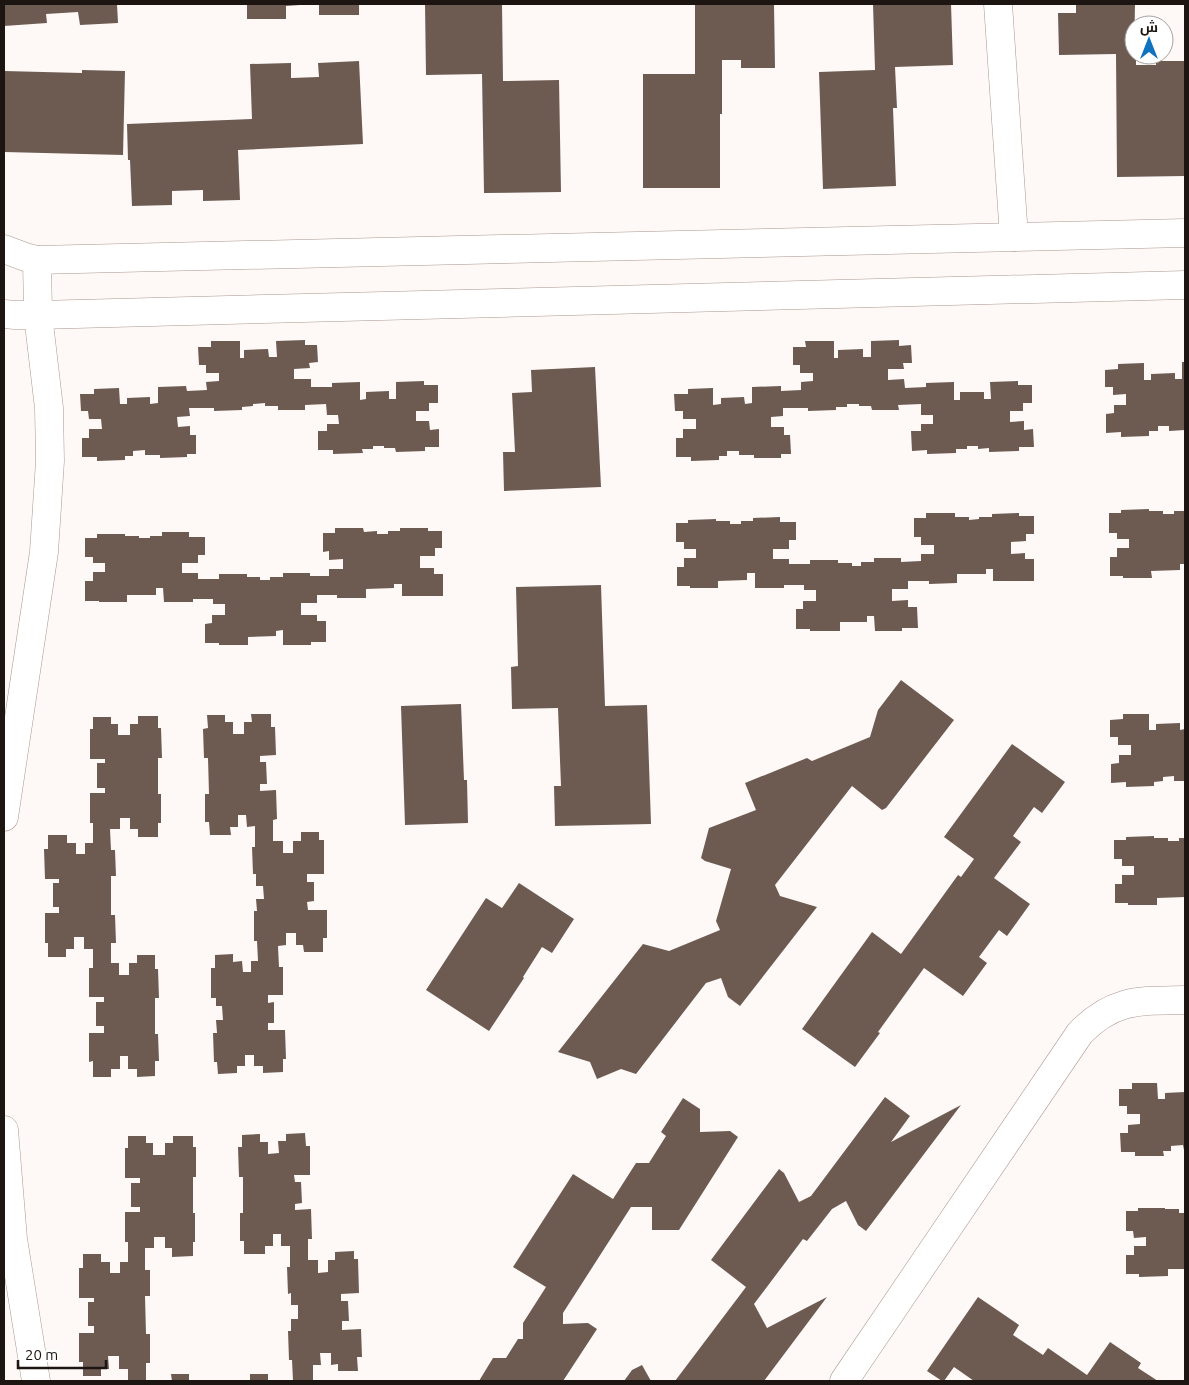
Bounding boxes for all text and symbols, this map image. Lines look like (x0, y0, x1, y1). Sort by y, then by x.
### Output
north arrow (1124, 15, 1174, 65)
text: ش (1140, 19, 1158, 36)
scale bar (18, 1338, 105, 1370)
text: 20 m (25, 1346, 58, 1363)

